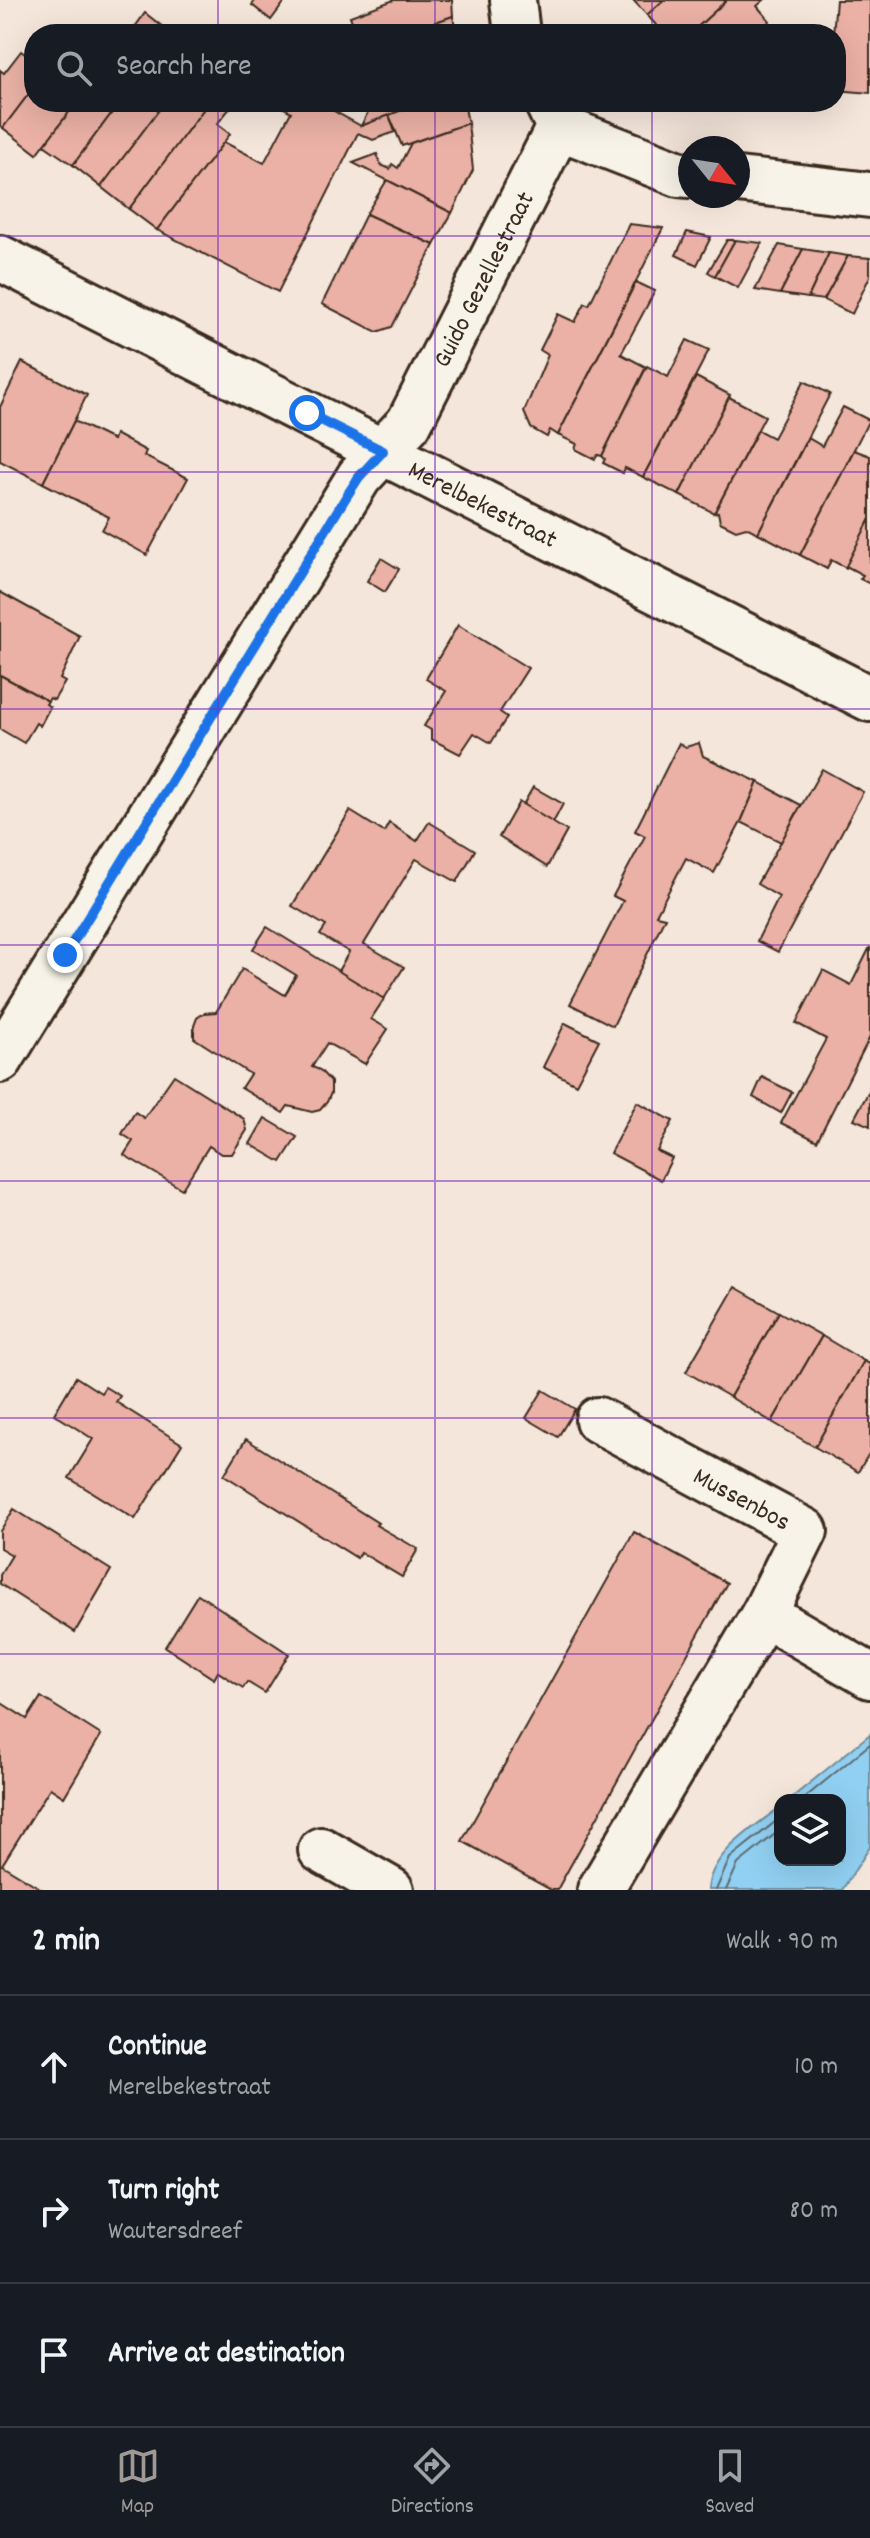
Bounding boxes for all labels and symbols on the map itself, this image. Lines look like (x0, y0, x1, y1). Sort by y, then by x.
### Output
north arrow (678, 136, 750, 208)
street label: Guido Gezellestraat (425, 186, 546, 375)
route start (289, 395, 325, 431)
street label: Merelbekestraat (401, 453, 563, 560)
route end (47, 937, 83, 973)
street label: Mussenbos (686, 1459, 796, 1542)

